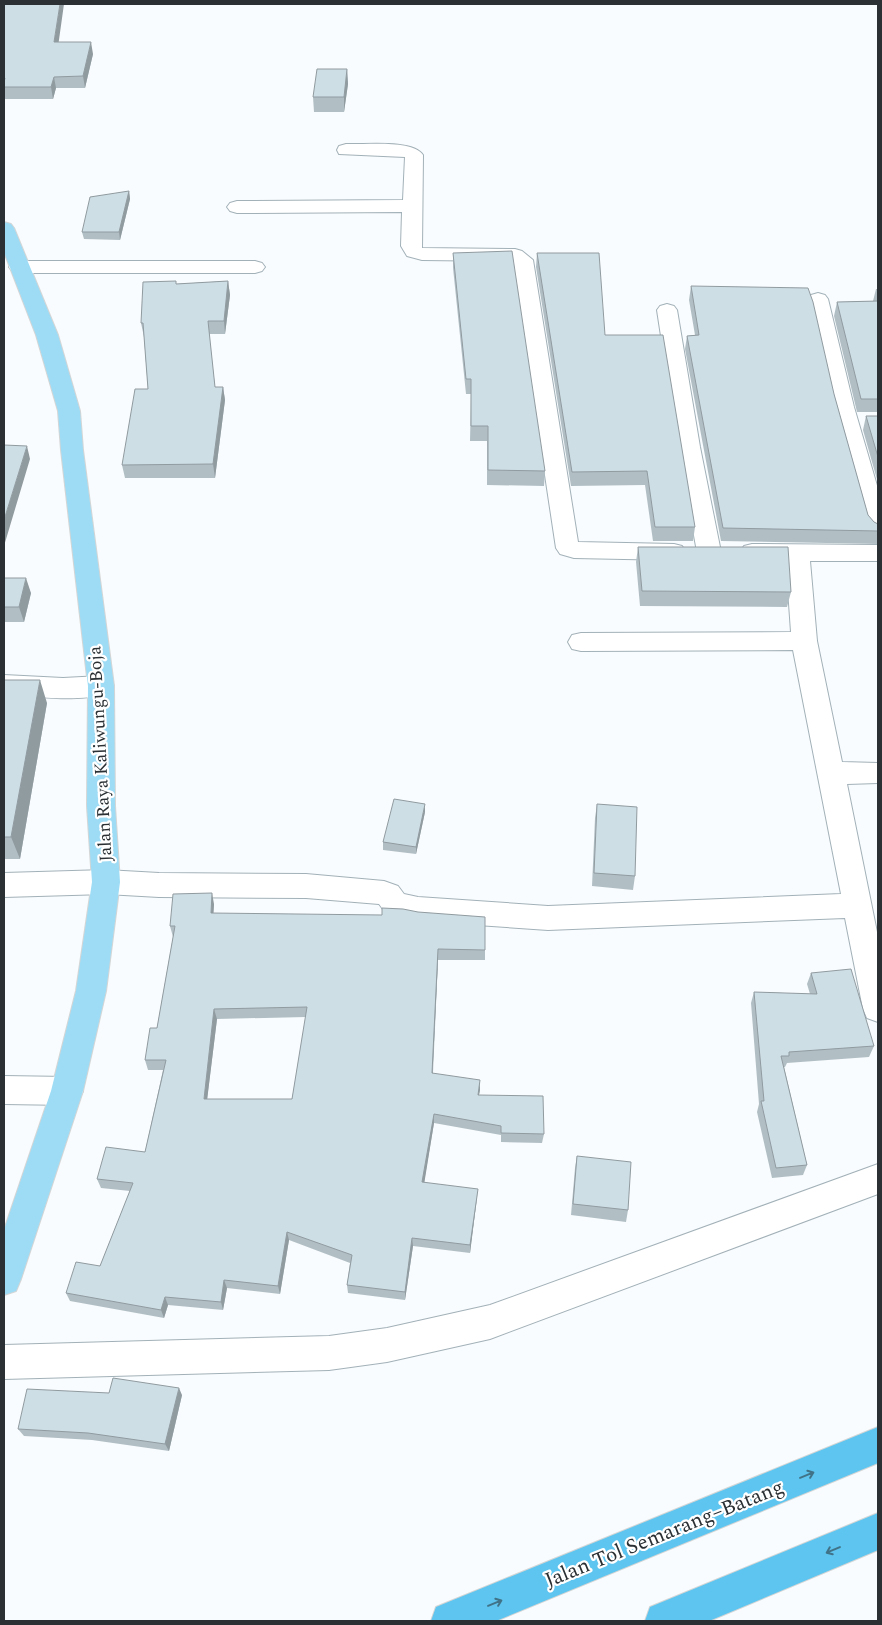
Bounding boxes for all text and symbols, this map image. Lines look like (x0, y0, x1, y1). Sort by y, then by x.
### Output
street label: Jalan Raya Kaliwungu-Boja (81, 645, 120, 863)
one-way arrow (799, 1469, 814, 1479)
street label: Jalan Tol Semarang–Batang (540, 1471, 789, 1597)
one-way arrow (826, 1546, 841, 1555)
one-way arrow (487, 1597, 502, 1607)

